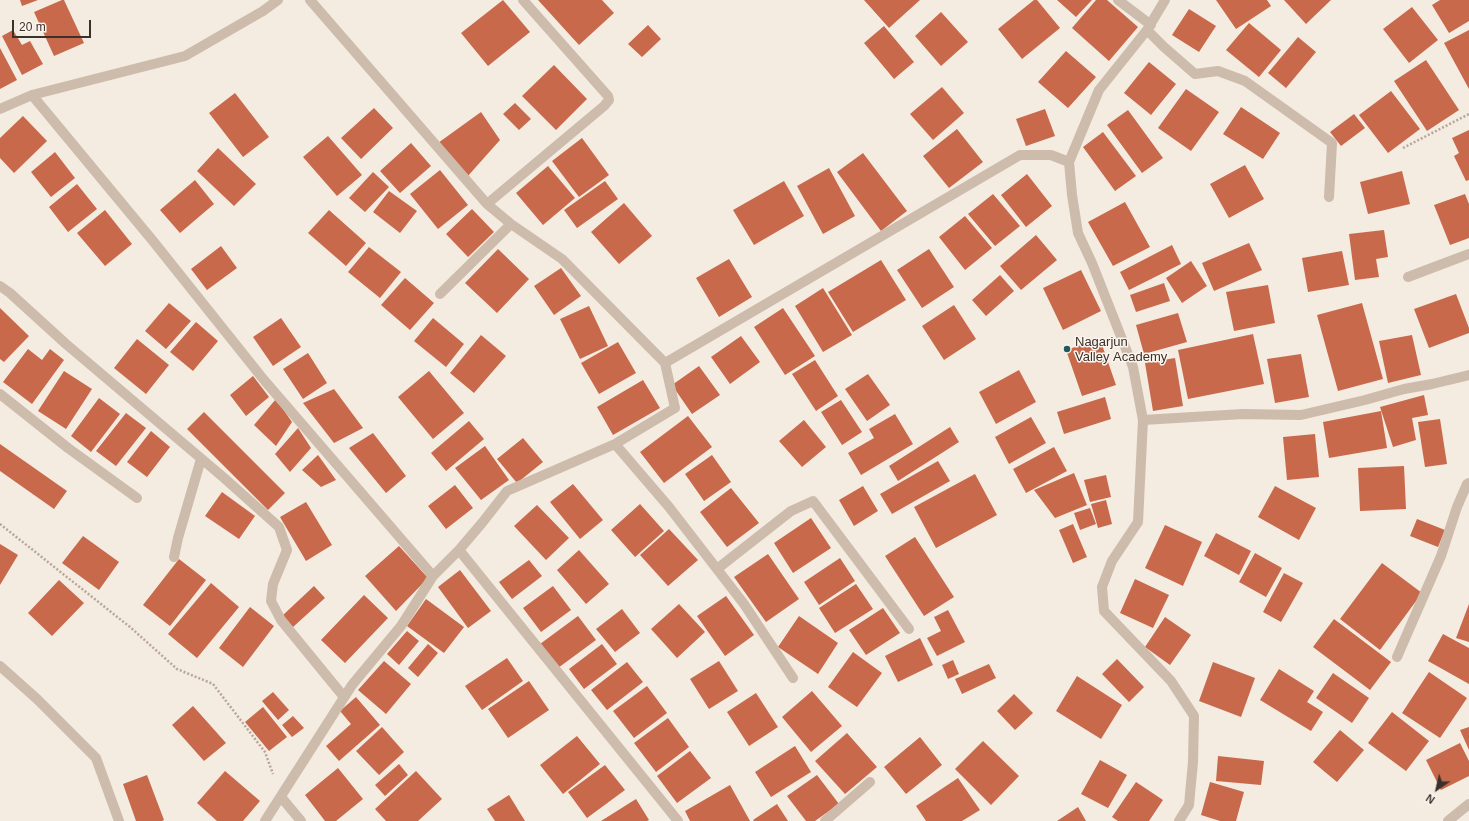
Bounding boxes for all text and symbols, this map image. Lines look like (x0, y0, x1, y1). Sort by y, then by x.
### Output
scale bar (14, 12, 93, 38)
text: 20 m (19, 20, 46, 34)
place label: Nagarjun Valley Academy (1075, 334, 1167, 365)
marker: Nagarjun Valley Academy (1062, 344, 1072, 354)
north arrow (1417, 769, 1457, 809)
text: N (1424, 792, 1437, 806)

